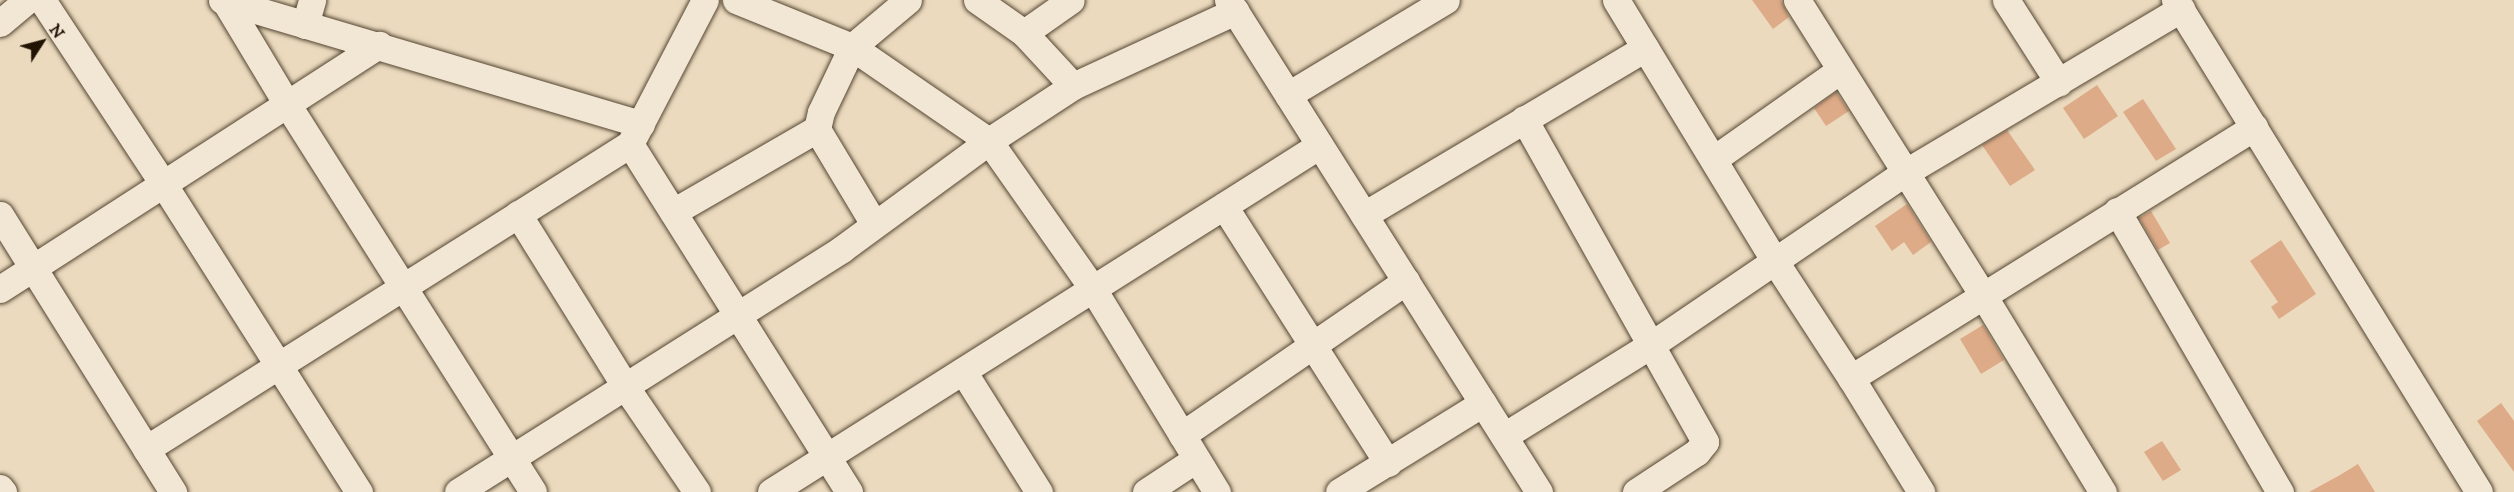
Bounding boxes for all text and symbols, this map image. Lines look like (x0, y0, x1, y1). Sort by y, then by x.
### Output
north arrow (12, 12, 72, 72)
text: N (45, 20, 69, 43)

